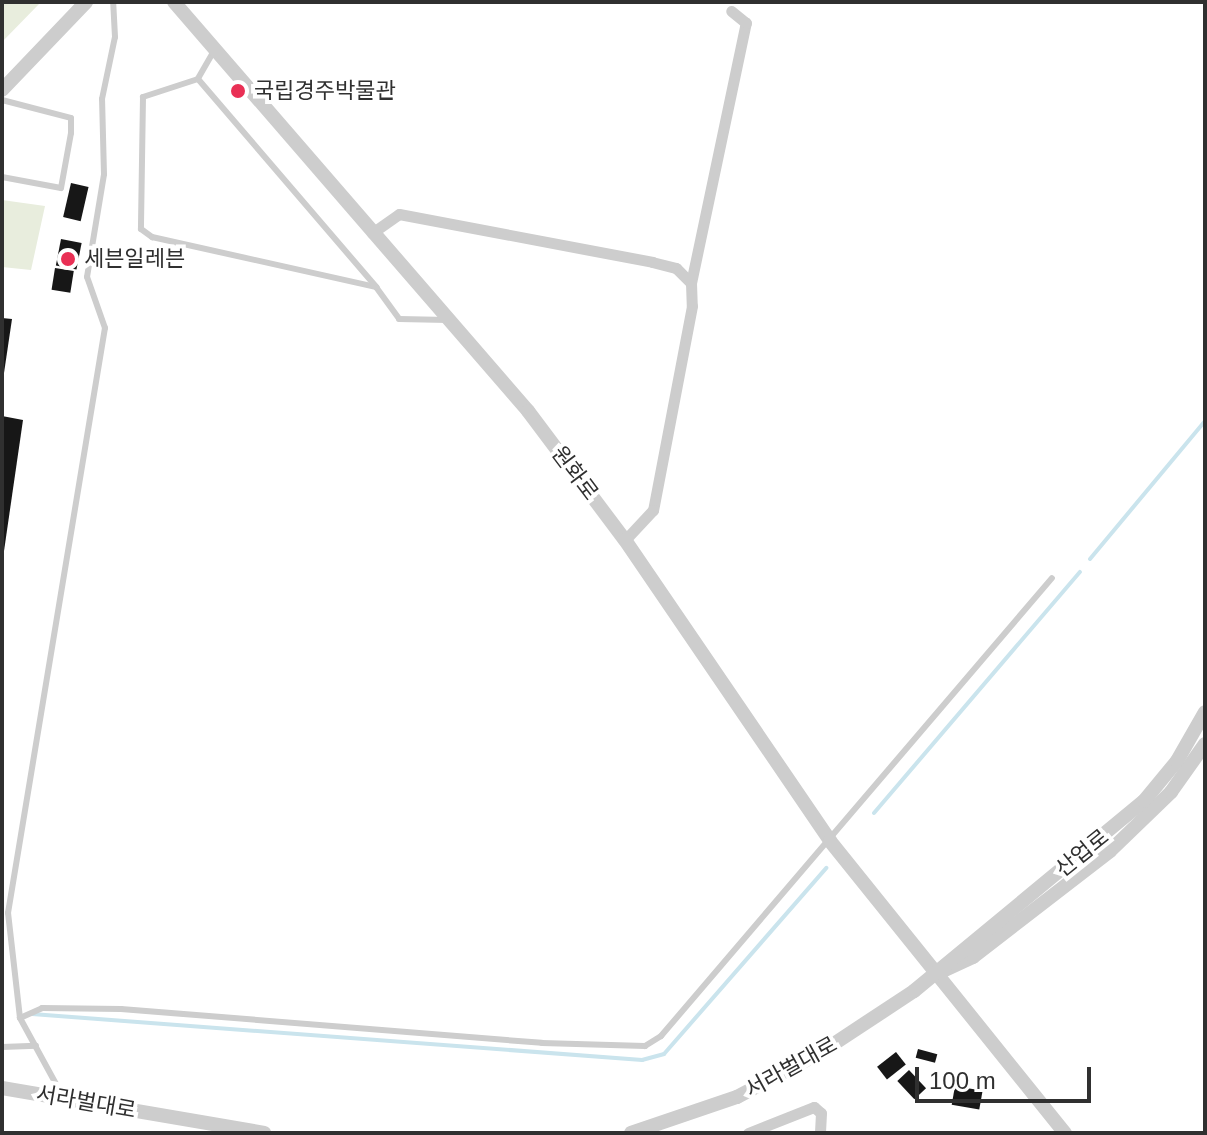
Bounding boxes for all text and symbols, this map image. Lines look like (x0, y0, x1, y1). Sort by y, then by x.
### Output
place label: 국립경주박물관 (254, 78, 396, 104)
marker: 국립경주박물관 (229, 82, 247, 100)
place label: 세븐일레븐 (84, 246, 185, 272)
marker: 세븐일레븐 (59, 250, 77, 268)
street label: 원화로 (546, 441, 604, 505)
street label: 산업로 (1050, 824, 1114, 882)
street label: 서라벌대로 (740, 1031, 842, 1103)
scale bar (919, 1051, 1095, 1101)
text: 100 m (929, 1067, 996, 1094)
street label: 서라벌대로 (34, 1080, 138, 1124)

